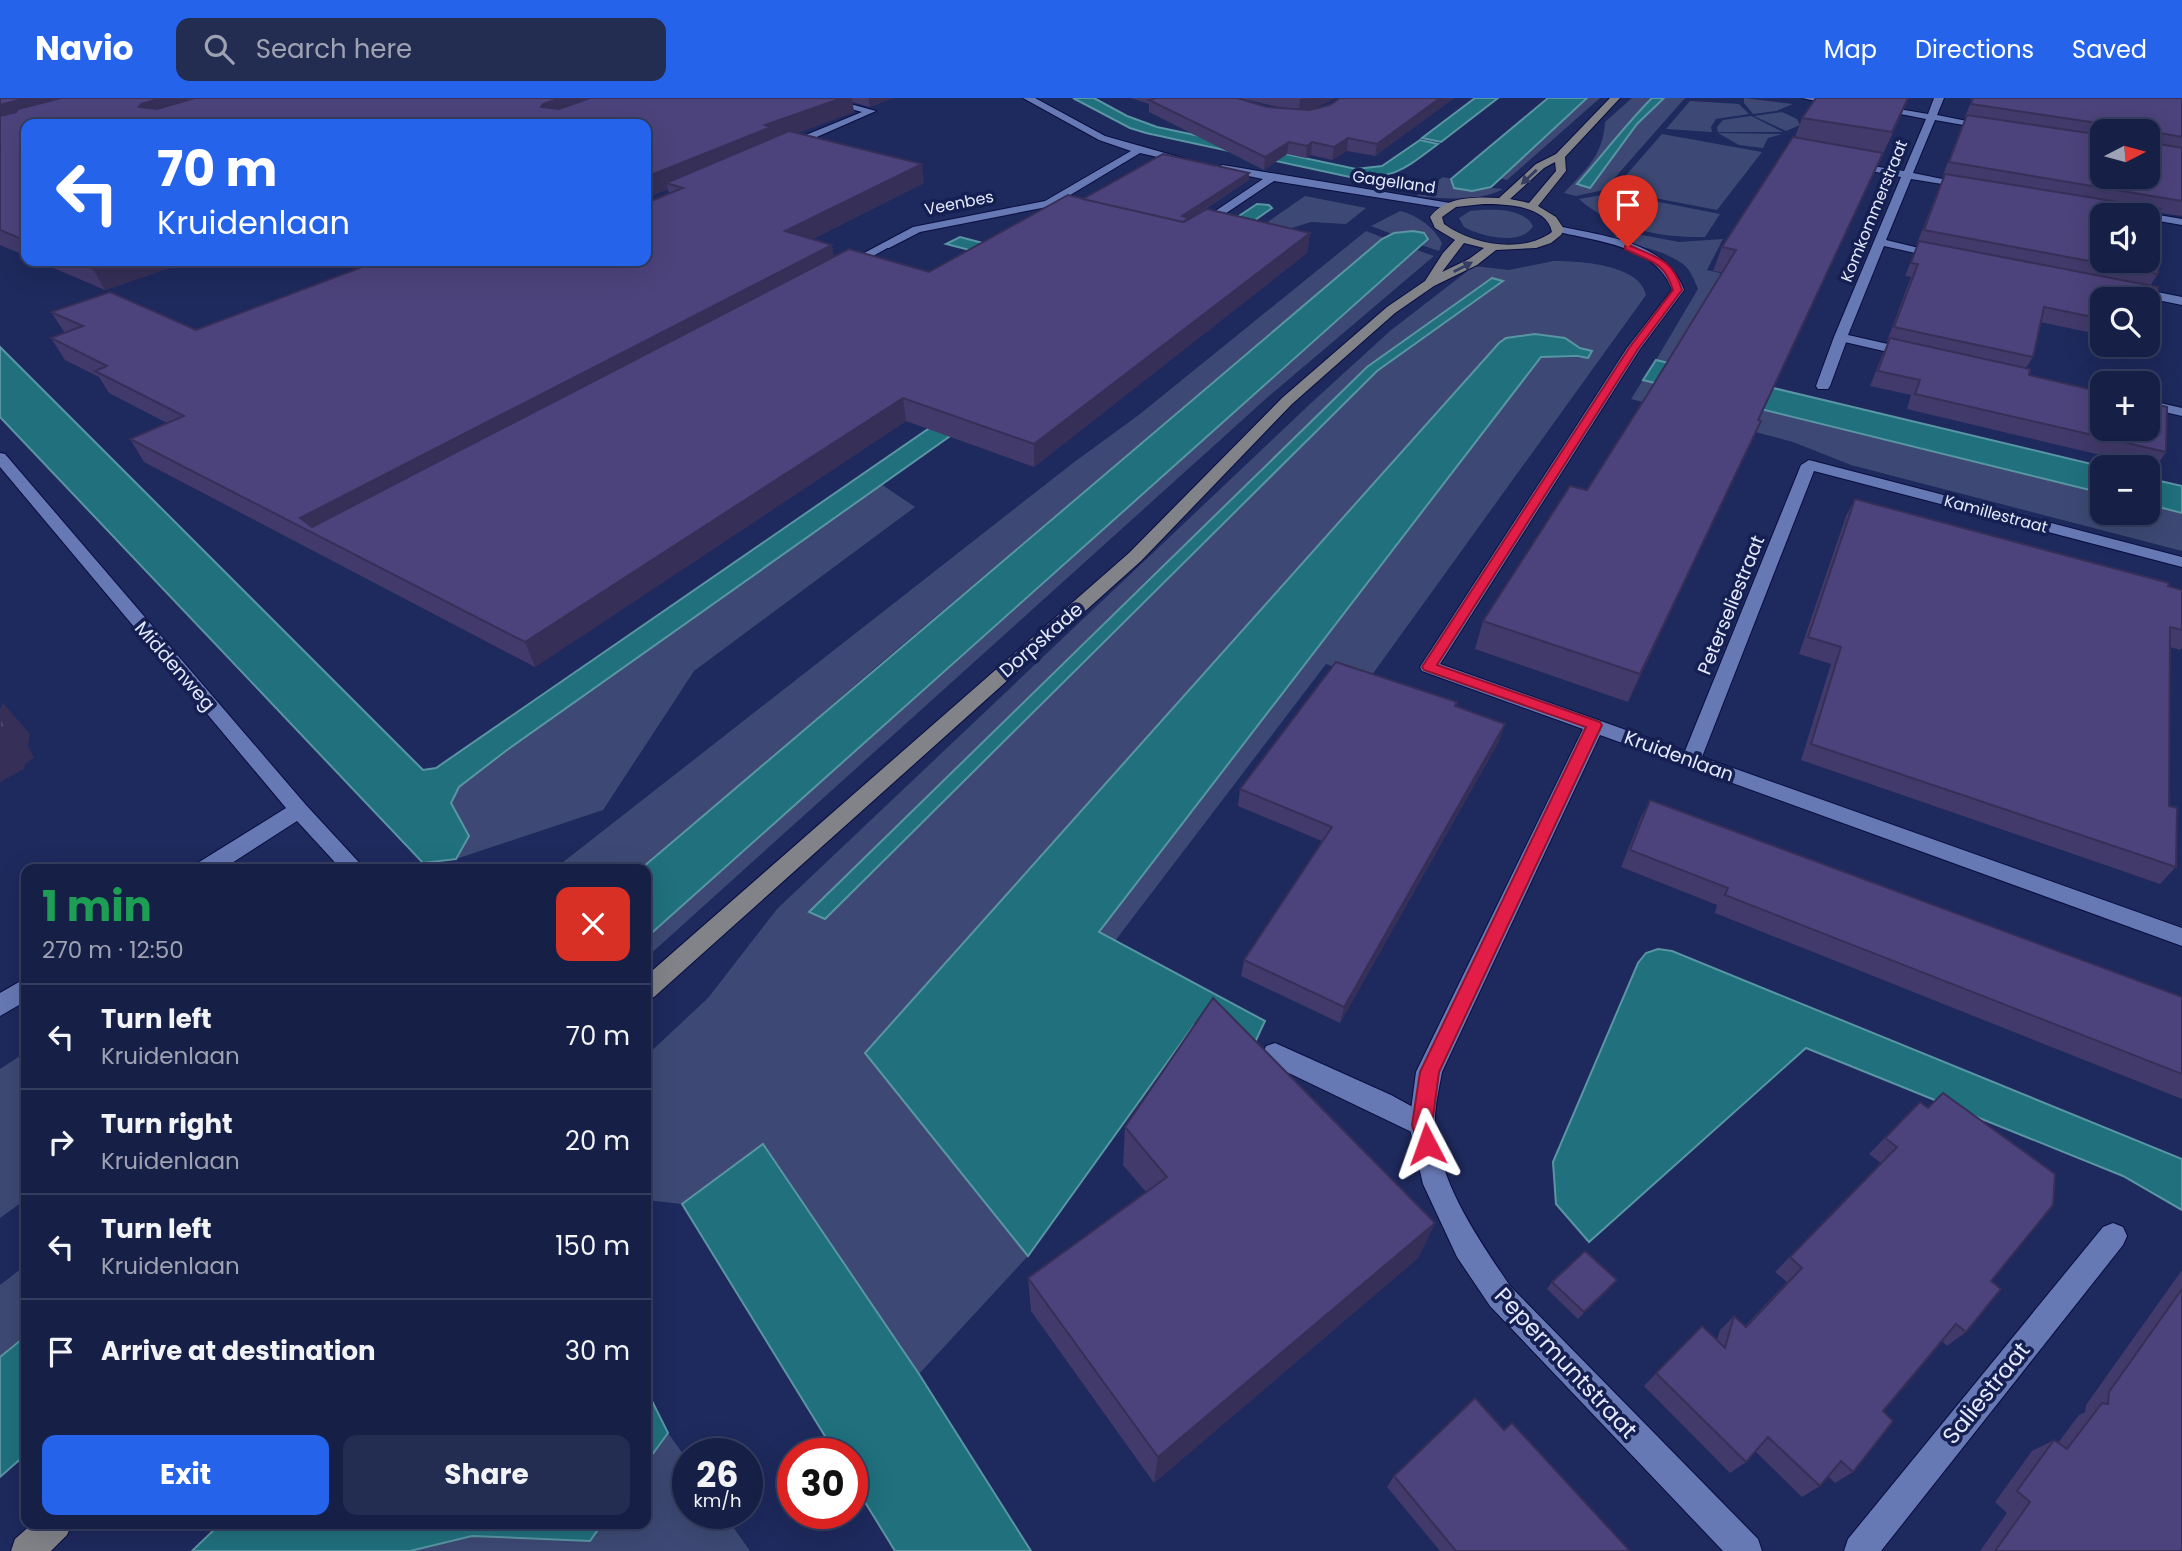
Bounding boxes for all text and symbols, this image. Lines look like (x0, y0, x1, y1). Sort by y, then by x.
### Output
search box (176, 18, 666, 81)
text: Navio (35, 25, 134, 72)
icon: search (200, 30, 238, 68)
text: Search here (256, 31, 412, 67)
text: Map (1824, 33, 1877, 66)
text: Directions (1915, 33, 2034, 66)
text: Saved (2072, 33, 2147, 66)
north arrow (2090, 119, 2160, 189)
map controls (2090, 119, 2160, 525)
text: 70 m (157, 135, 277, 203)
street label: Komkommerstraat (1835, 136, 1913, 285)
icon: left (42, 147, 133, 238)
street label: Gagelland (1351, 165, 1437, 199)
one-way arrow (1521, 168, 1538, 184)
pin (1598, 175, 1658, 247)
street label: Veenbes (922, 185, 996, 221)
icon: arrive (1609, 186, 1647, 224)
text: Kruidenlaan (157, 200, 350, 245)
button: sound (2090, 203, 2160, 273)
one-way arrow (1453, 261, 1473, 272)
button: search (2090, 287, 2160, 357)
button: + (2090, 371, 2160, 441)
button: − (2090, 455, 2160, 525)
street label: Kamillestraat (1942, 489, 2050, 539)
street label: Peterseliestraat (1691, 531, 1771, 679)
street label: Dorpskade (993, 596, 1089, 684)
street label: Middenweg (128, 615, 222, 717)
street label: Kruidenlaan (1621, 724, 1737, 788)
text: 1 min (42, 877, 152, 936)
button: close (556, 887, 630, 961)
text: 270 m · 12:50 (42, 934, 184, 966)
text: Turn left (101, 1001, 212, 1037)
icon: left (42, 1018, 80, 1056)
text: 70 m (566, 1018, 630, 1054)
text: Kruidenlaan (101, 1040, 240, 1072)
text: Turn right (101, 1106, 233, 1142)
position arrow (1390, 1107, 1464, 1181)
icon: right (42, 1123, 80, 1161)
text: 20 m (565, 1123, 630, 1159)
text: Kruidenlaan (101, 1145, 240, 1177)
text: Turn left (101, 1211, 212, 1247)
icon: left (42, 1228, 80, 1266)
text: 150 m (555, 1228, 630, 1264)
text: Kruidenlaan (101, 1250, 240, 1282)
street label: Pepermuntstraat (1487, 1280, 1645, 1446)
icon: arrive (42, 1333, 80, 1371)
text: Arrive at destination (101, 1333, 376, 1369)
text: 30 m (565, 1333, 630, 1369)
street label: Saliestraat (1935, 1335, 2037, 1451)
button: Exit (42, 1435, 329, 1515)
button: Share (343, 1435, 630, 1515)
speed limit sign: 30 (777, 1438, 868, 1529)
text: 26 (696, 1450, 739, 1499)
text: km/h (694, 1488, 741, 1513)

